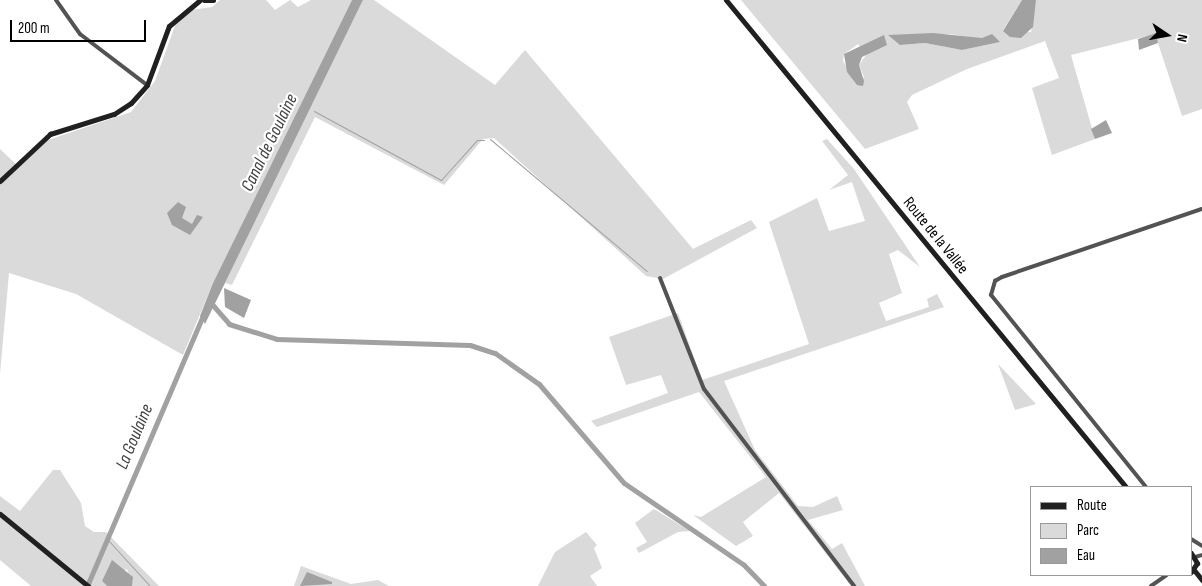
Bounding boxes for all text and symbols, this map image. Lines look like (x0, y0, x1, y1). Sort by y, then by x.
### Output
scale bar (12, 10, 149, 42)
north arrow (1142, 10, 1192, 60)
text: 200 m (18, 19, 50, 38)
text: N (1173, 33, 1191, 44)
water label: Canal de Goulaine (237, 91, 303, 195)
street label: Route de la Vallée (898, 194, 972, 278)
water label: La Goulaine (112, 401, 158, 473)
legend (1030, 486, 1192, 576)
text: Route (1077, 496, 1107, 515)
text: Parc (1077, 521, 1099, 540)
text: Eau (1077, 546, 1095, 565)

